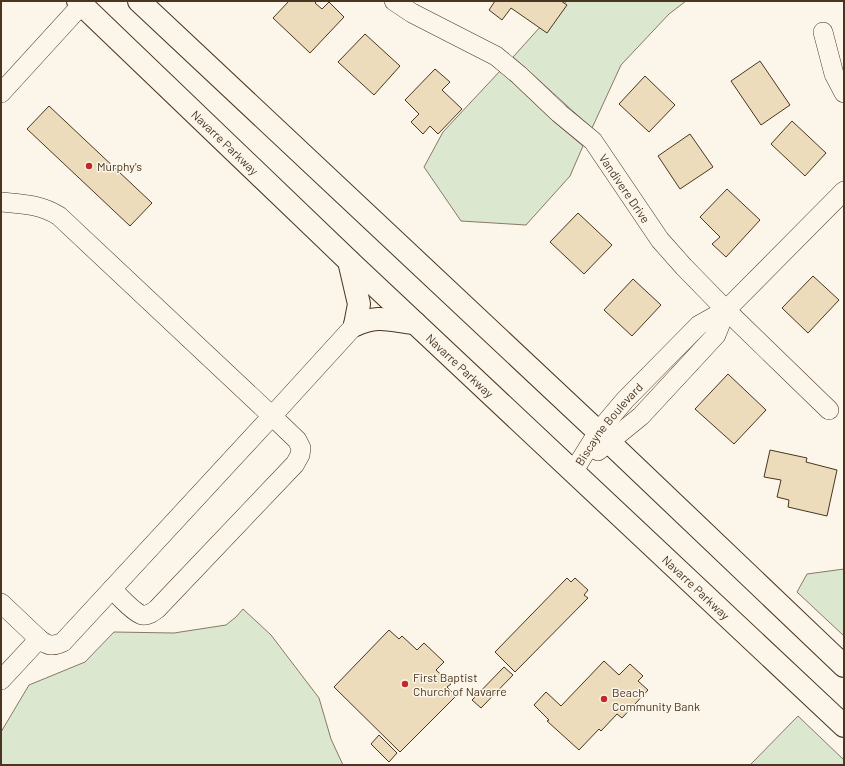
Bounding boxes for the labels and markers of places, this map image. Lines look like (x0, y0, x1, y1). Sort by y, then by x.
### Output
place label: Murphy's (97, 159, 142, 173)
marker: Murphy's (84, 161, 94, 171)
place label: First Baptist Church of Navarre (413, 670, 507, 698)
marker: First Baptist Church of Navarre (400, 679, 410, 689)
place label: Beach Community Bank (612, 685, 700, 713)
marker: Beach Community Bank (599, 694, 609, 704)

